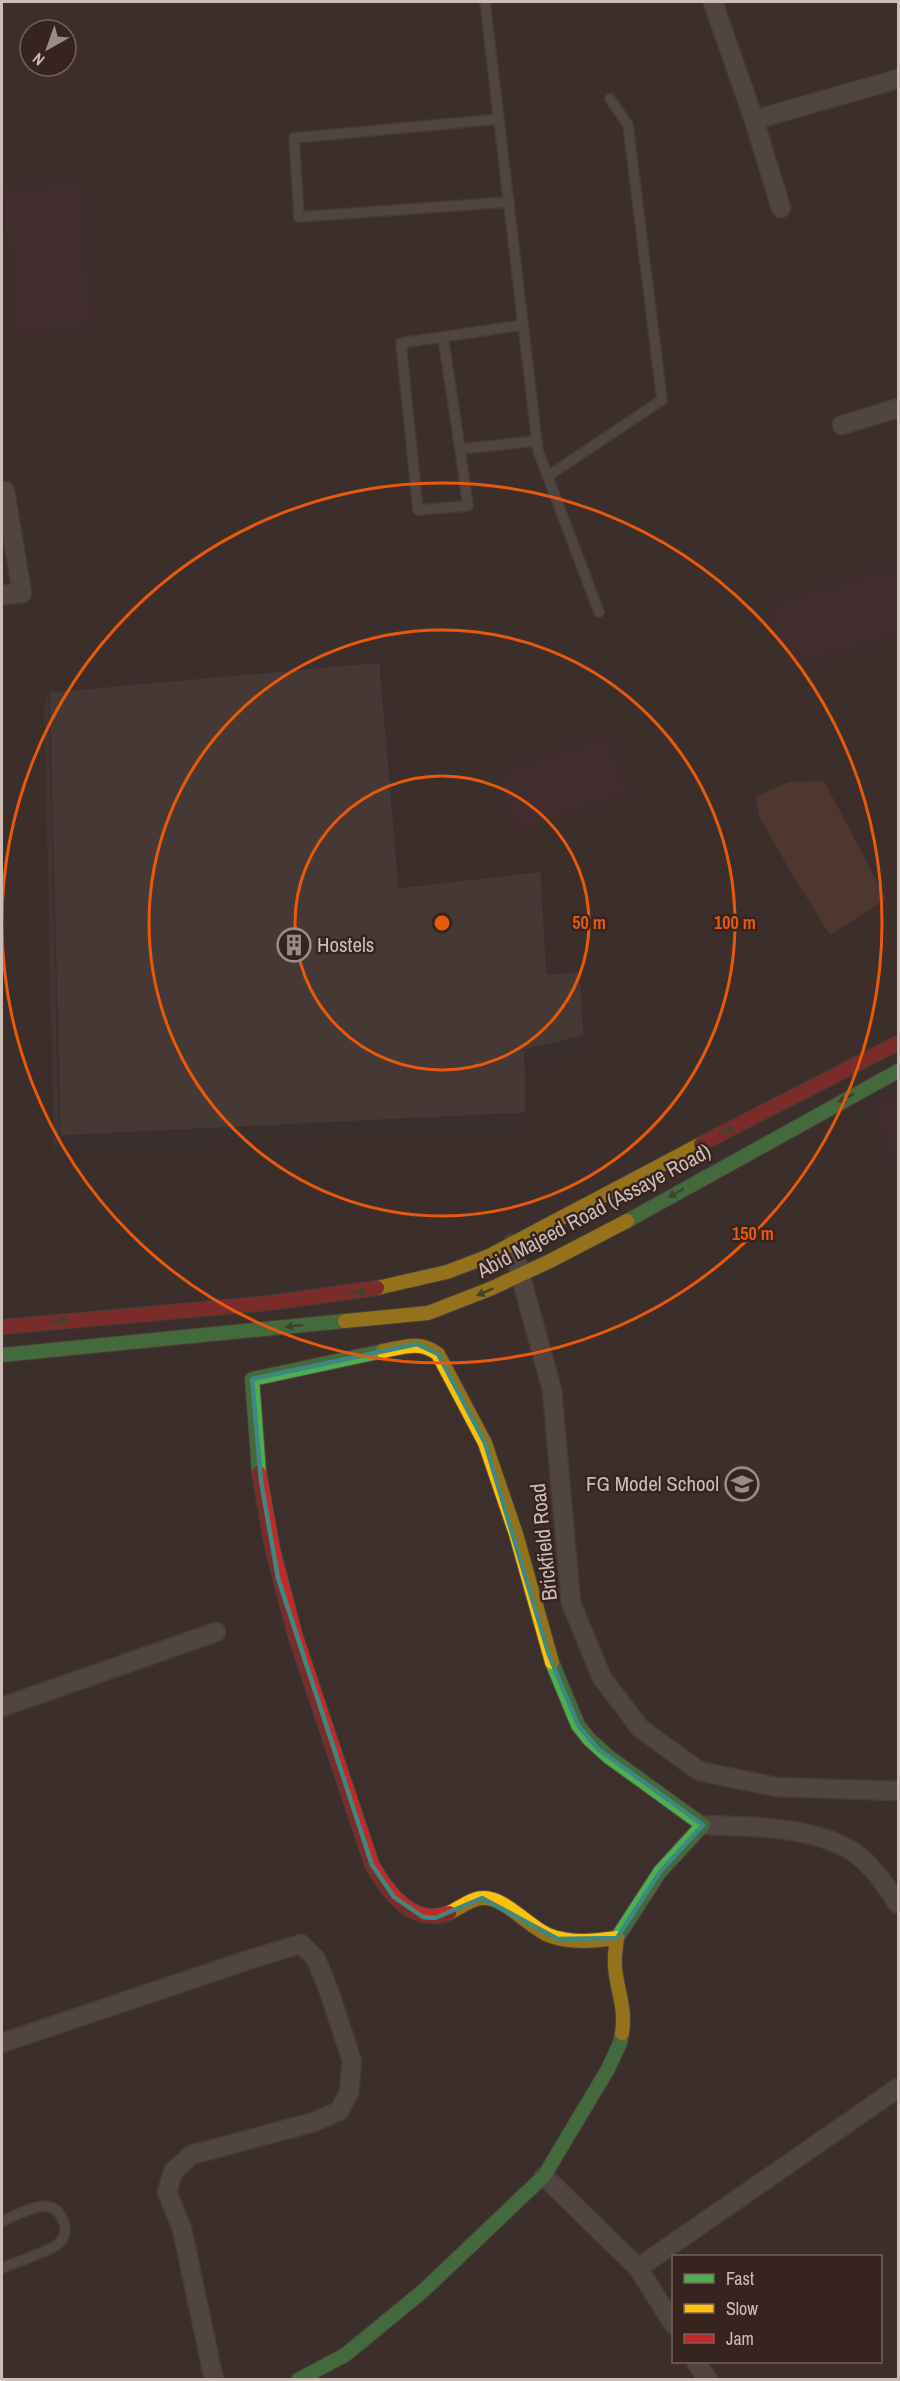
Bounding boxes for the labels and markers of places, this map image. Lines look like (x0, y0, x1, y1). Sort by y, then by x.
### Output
centre of rings (432, 913, 452, 933)
building icon: Hostels (276, 927, 312, 963)
place label: Hostels (317, 930, 374, 959)
school or university icon: FG Model School (724, 1466, 760, 1502)
place label: FG Model School (586, 1469, 719, 1498)

